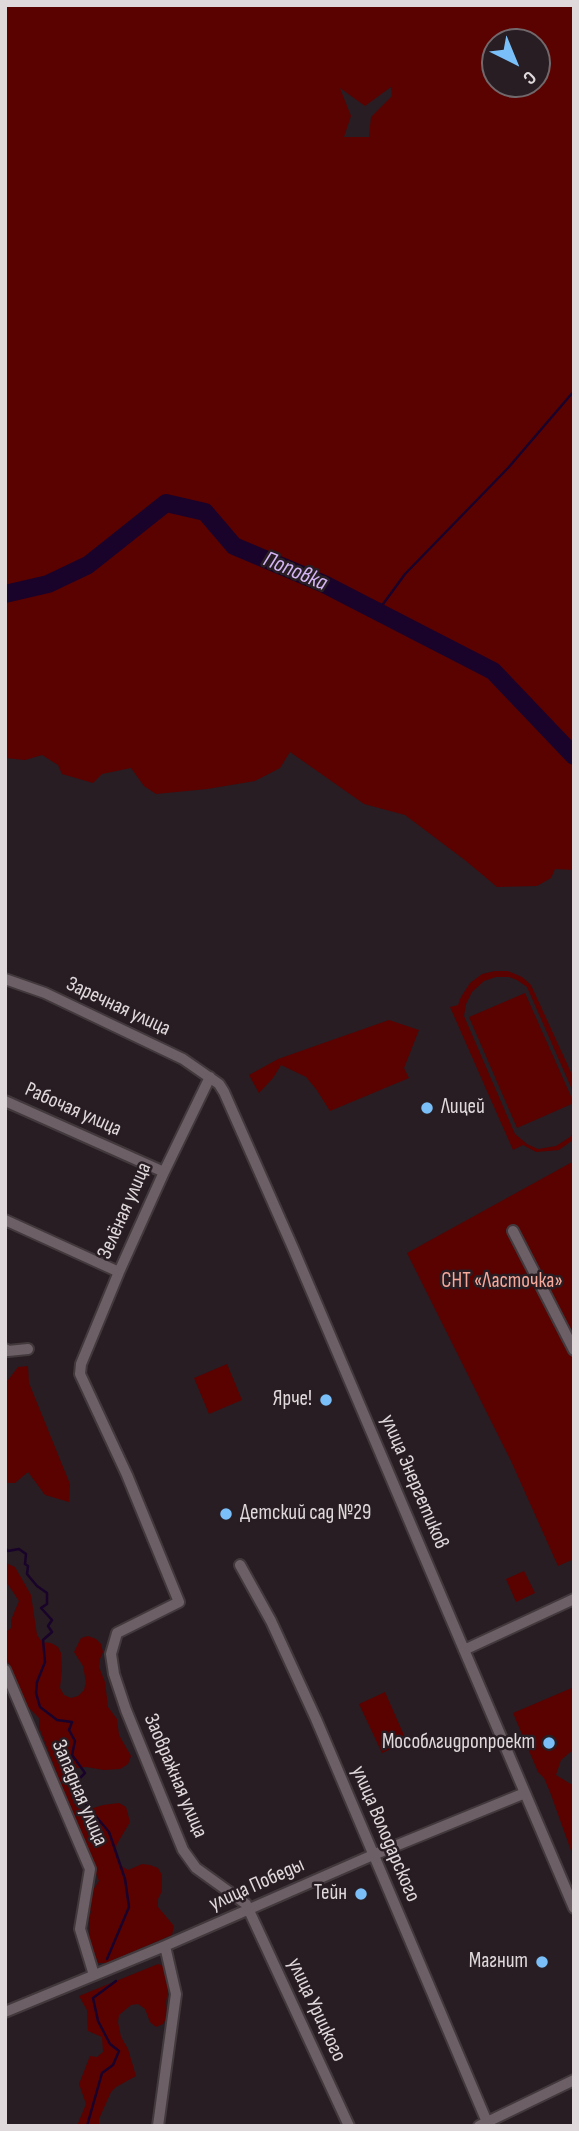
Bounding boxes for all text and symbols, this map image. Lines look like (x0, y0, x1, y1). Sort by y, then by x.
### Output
north arrow (481, 28, 551, 98)
text: С (518, 66, 541, 89)
water label: Поповка (259, 546, 331, 598)
street label: Заречная улица (62, 972, 174, 1042)
street label: Рабочая улица (21, 1078, 125, 1142)
place label: Лицей (441, 1095, 485, 1121)
marker: Лицей (419, 1100, 435, 1116)
street label: Зелёная улица (93, 1159, 157, 1263)
park label: СНТ «Ласточка» (441, 1269, 563, 1295)
place label: Ярче! (273, 1387, 312, 1413)
marker: Ярче! (318, 1392, 334, 1408)
street label: улица Энергетиков (374, 1411, 454, 1553)
place label: Детский сад №29 (240, 1501, 371, 1527)
marker: Детский сад №29 (218, 1506, 234, 1522)
street label: Заовражная улица (138, 1710, 212, 1842)
place label: Мособлгидропроект (382, 1730, 535, 1756)
marker: Мособлгидропроект (541, 1735, 557, 1751)
street label: Западная улица (45, 1736, 113, 1850)
street label: улица Володарского (345, 1762, 425, 1906)
street label: улица Победы (206, 1853, 308, 1917)
place label: Тейн (314, 1881, 347, 1907)
marker: Тейн (353, 1886, 369, 1902)
place label: Магнит (469, 1949, 528, 1975)
street label: улица Урицкого (281, 1954, 351, 2066)
marker: Магнит (534, 1954, 550, 1970)

